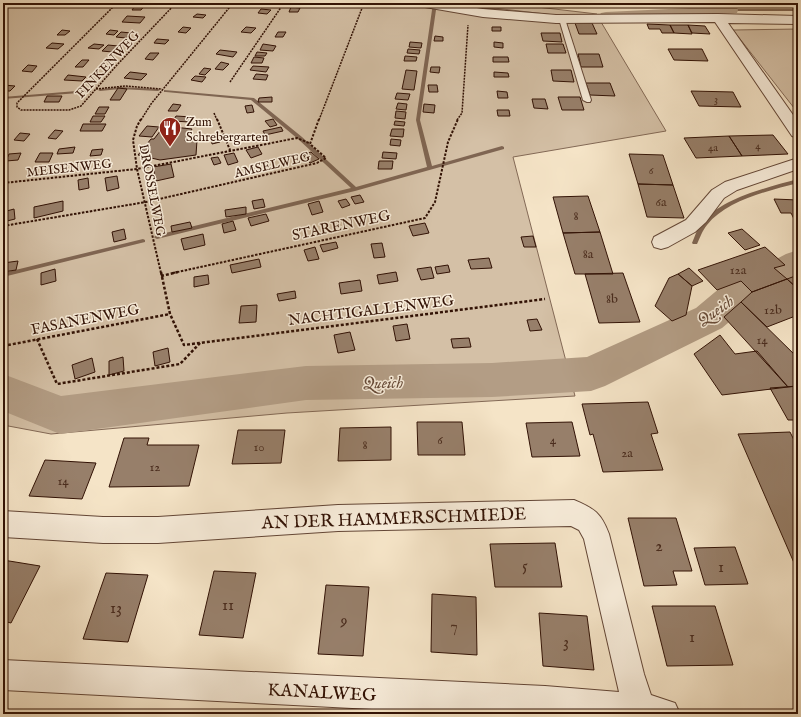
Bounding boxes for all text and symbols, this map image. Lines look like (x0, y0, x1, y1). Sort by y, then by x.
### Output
street label: FINKENWEG (72, 27, 144, 102)
house number: 3 (714, 93, 718, 107)
place label: Zum Schrebergarten (186, 114, 268, 146)
restaurant icon: Zum Schrebergarten (157, 115, 183, 148)
house number: 4 (755, 139, 761, 153)
house number: 4a (708, 141, 718, 155)
street label: DROSSELWEG (134, 143, 169, 239)
street label: AMSELWEG (232, 148, 313, 183)
street label: MEISENWEG (26, 156, 113, 181)
house number: 6 (649, 164, 654, 178)
house number: 6a (655, 194, 667, 211)
street label: STARENWEG (290, 206, 392, 245)
house number: 8 (573, 208, 579, 225)
house number: 8a (583, 246, 594, 263)
house number: 12a (730, 262, 747, 279)
street label: NACHTIGALLENWEG (287, 291, 455, 330)
house number: 8b (606, 291, 618, 308)
water label: Queich (694, 292, 739, 331)
street label: FASANENWEG (29, 300, 141, 339)
house number: 12b (764, 302, 782, 319)
house number: 14 (756, 332, 768, 349)
water label: Queich (363, 374, 404, 394)
house number: 6 (437, 432, 443, 449)
house number: 4 (550, 432, 557, 449)
house number: 8 (362, 437, 368, 454)
house number: 10 (253, 439, 265, 456)
house number: 2a (621, 445, 633, 462)
house number: 12 (150, 459, 160, 476)
house number: 14 (57, 473, 69, 490)
street label: AN DER HAMMERSCHMIEDE (260, 503, 527, 536)
house number: 2 (655, 537, 663, 557)
house number: 5 (522, 557, 528, 577)
house number: 1 (718, 558, 724, 578)
house number: 11 (222, 596, 234, 616)
house number: 13 (110, 599, 122, 619)
house number: 9 (340, 612, 348, 632)
house number: 7 (450, 617, 458, 637)
house number: 1 (689, 628, 695, 648)
house number: 3 (563, 633, 569, 653)
street label: KANALWEG (267, 679, 378, 708)

